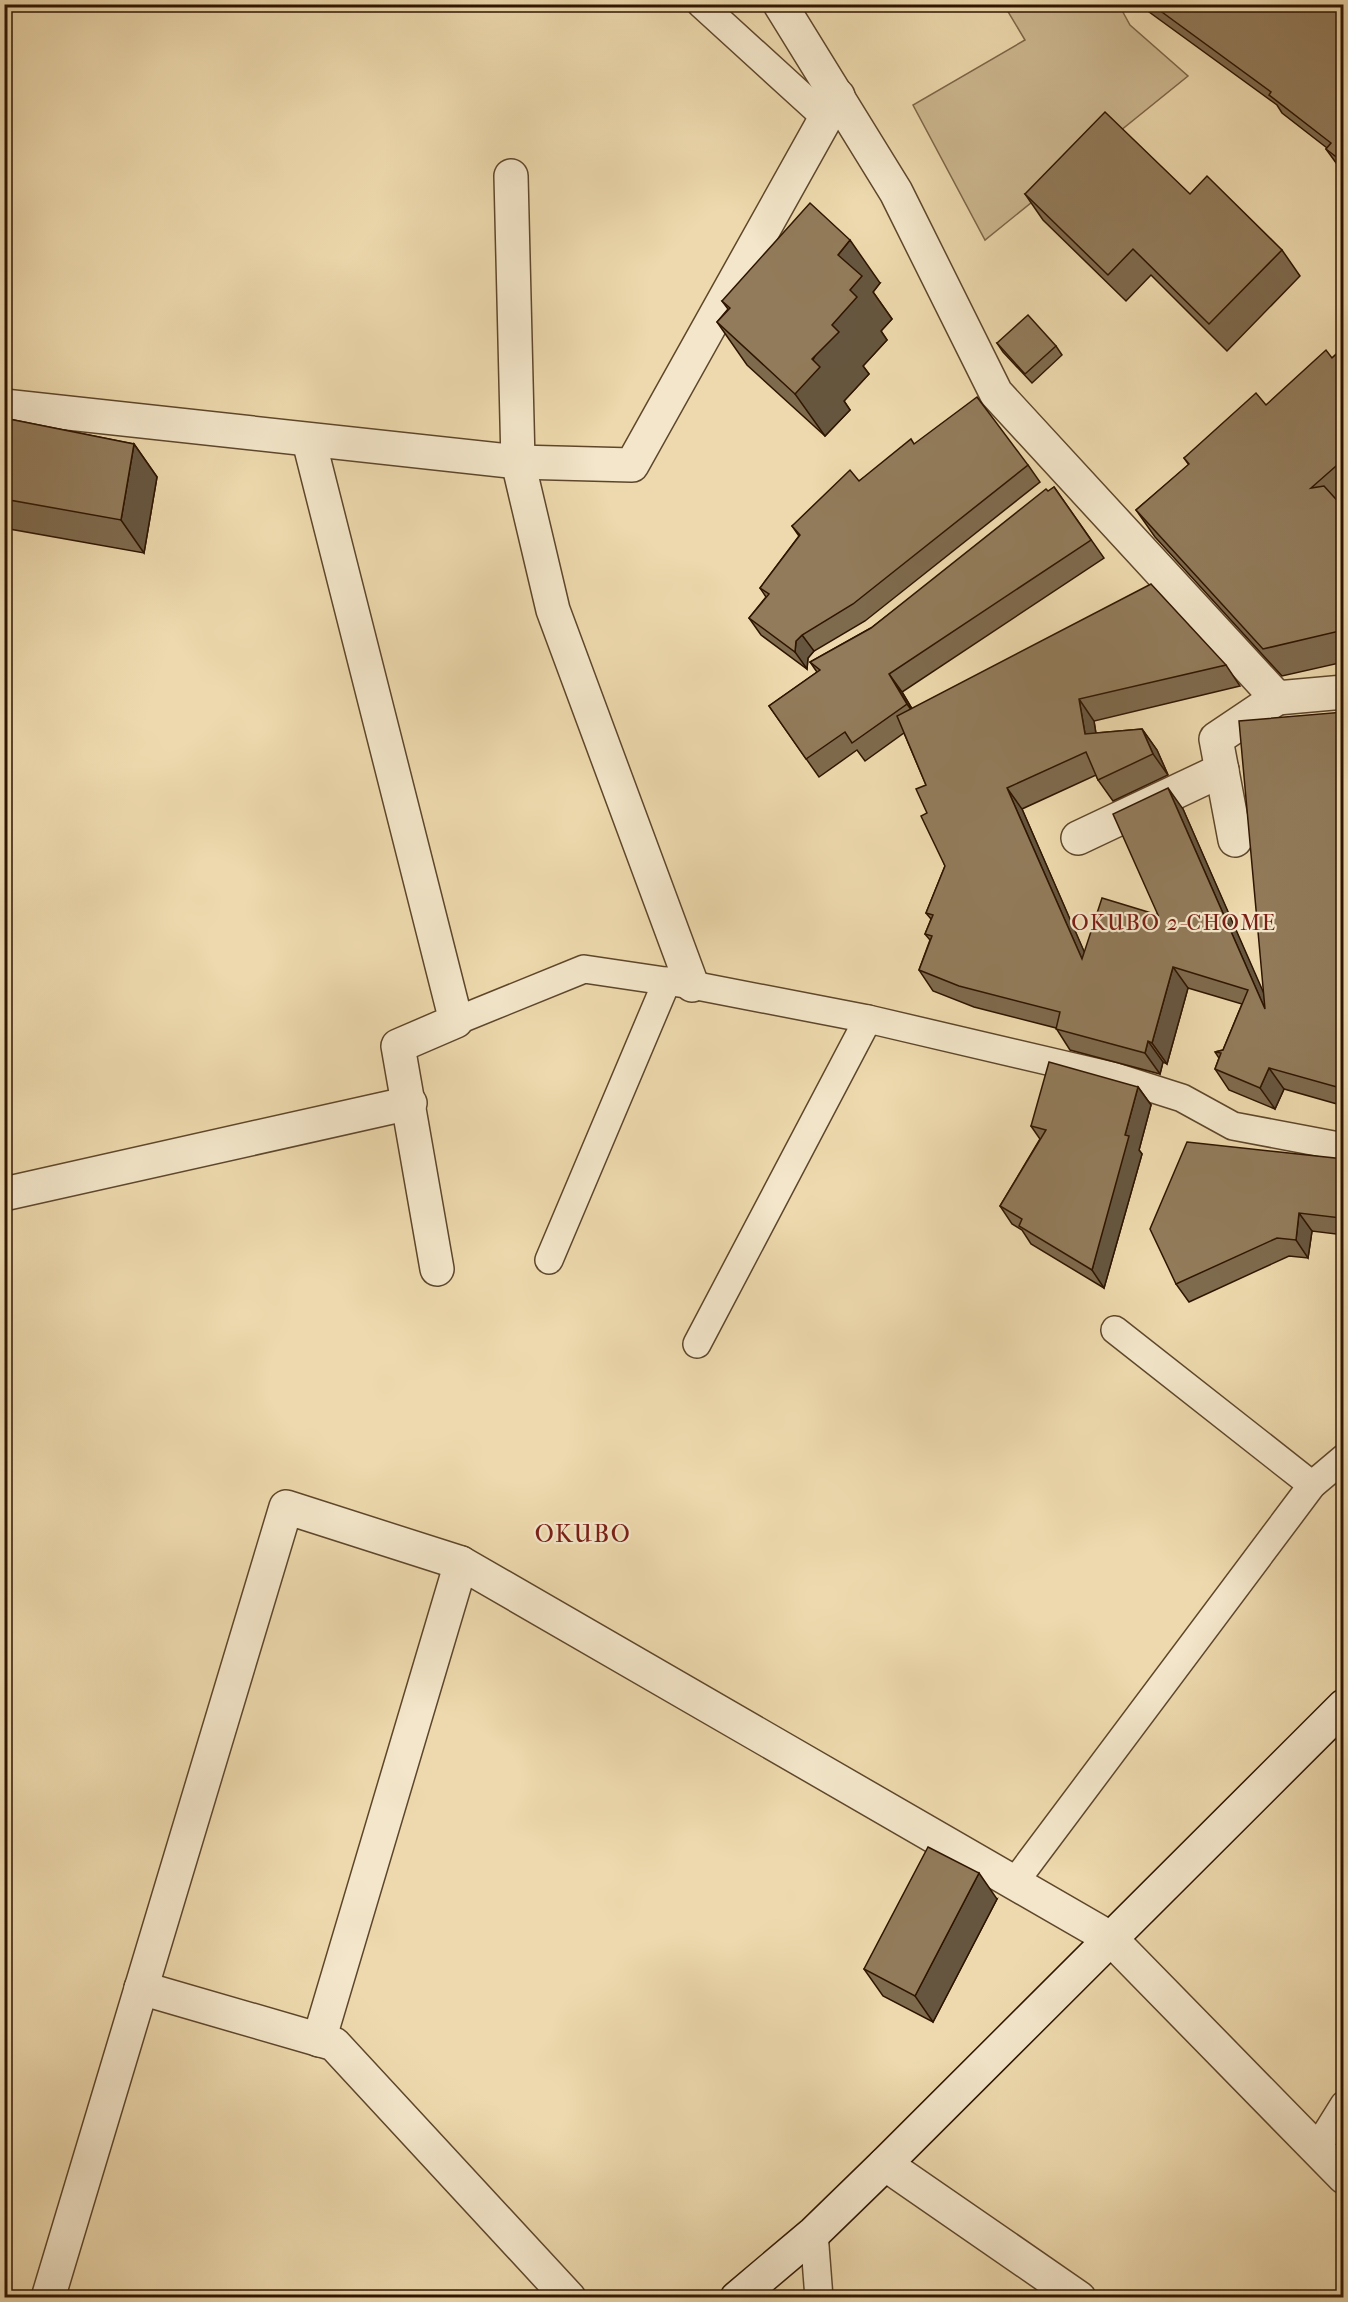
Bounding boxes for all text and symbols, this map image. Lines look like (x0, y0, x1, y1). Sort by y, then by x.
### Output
district label: OKUBO 2-CHOME (1071, 910, 1277, 936)
district label: OKUBO (535, 1520, 631, 1548)

